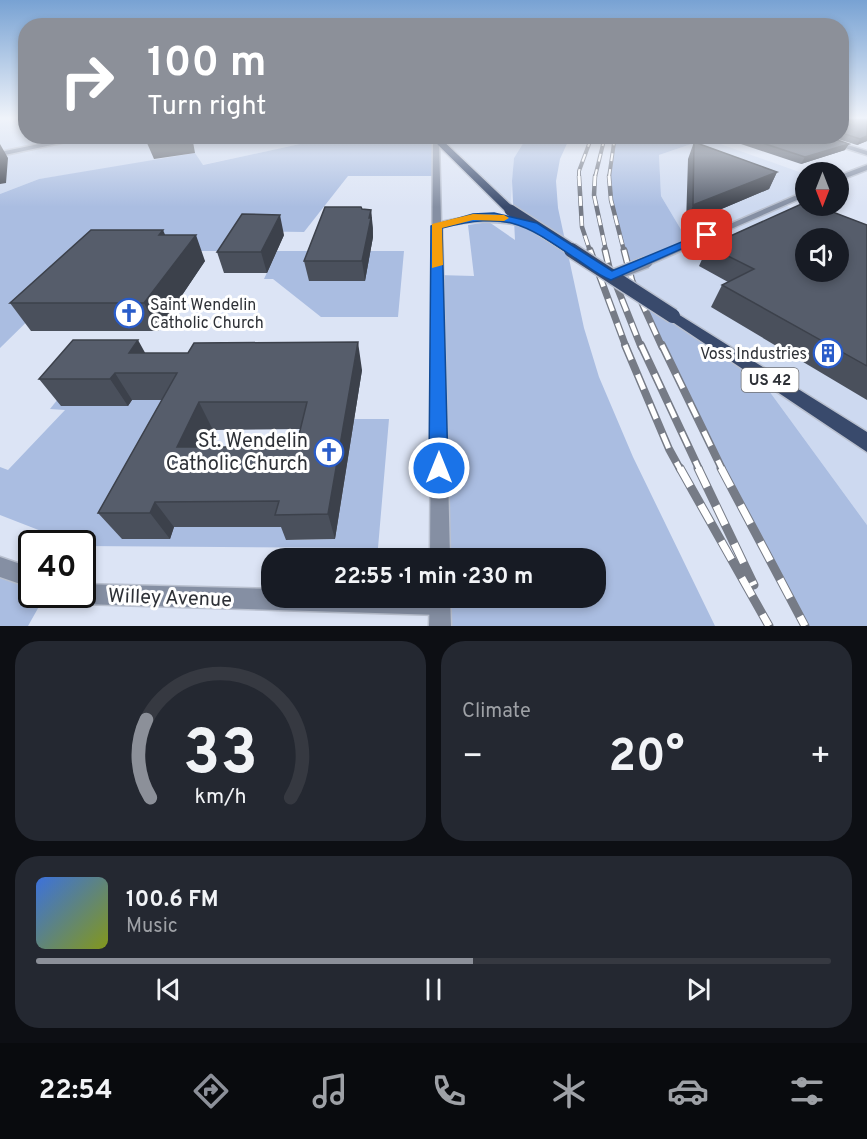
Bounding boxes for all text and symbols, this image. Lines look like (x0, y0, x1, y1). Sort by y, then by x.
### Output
text: 100 m (147, 38, 266, 91)
icon: right (48, 42, 126, 120)
text: Turn right (147, 90, 266, 124)
north arrow (795, 162, 849, 216)
map controls (795, 162, 849, 282)
pin (681, 209, 732, 260)
icon: arrive (690, 218, 723, 251)
button: sound (795, 228, 849, 282)
place label: Saint Wendelin Catholic Church (150, 296, 264, 334)
church icon: Saint Wendelin Catholic Church (113, 297, 145, 329)
building icon: Voss Industries (812, 337, 844, 369)
place label: Voss Industries (700, 345, 807, 365)
road number: US 42 (742, 368, 798, 392)
place label: St. Wendelin Catholic Church (166, 429, 308, 478)
church icon: St. Wendelin Catholic Church (313, 436, 345, 468)
position arrow (407, 436, 471, 500)
speed limit sign: 40 (18, 530, 96, 608)
text: 22:55 · 1 min · 230 m (334, 564, 533, 591)
street label: Willey Avenue (107, 584, 232, 614)
text: Climate (462, 699, 531, 725)
text: 33 (183, 717, 258, 796)
text: 20° (609, 730, 684, 787)
text: − (462, 737, 483, 779)
text: + (810, 737, 831, 779)
text: km/h (194, 784, 247, 811)
text: 100.6 FM (126, 887, 219, 914)
text: Music (126, 914, 178, 940)
icon: previous (152, 973, 185, 1006)
icon: pause (417, 973, 450, 1006)
icon: next (682, 973, 715, 1006)
icon: directions (190, 1070, 232, 1112)
icon: music (309, 1070, 351, 1112)
icon: phone (428, 1070, 470, 1112)
icon: climate (548, 1070, 590, 1112)
icon: car (667, 1070, 709, 1112)
icon: filters (786, 1070, 828, 1112)
text: 22:54 (39, 1074, 113, 1108)

